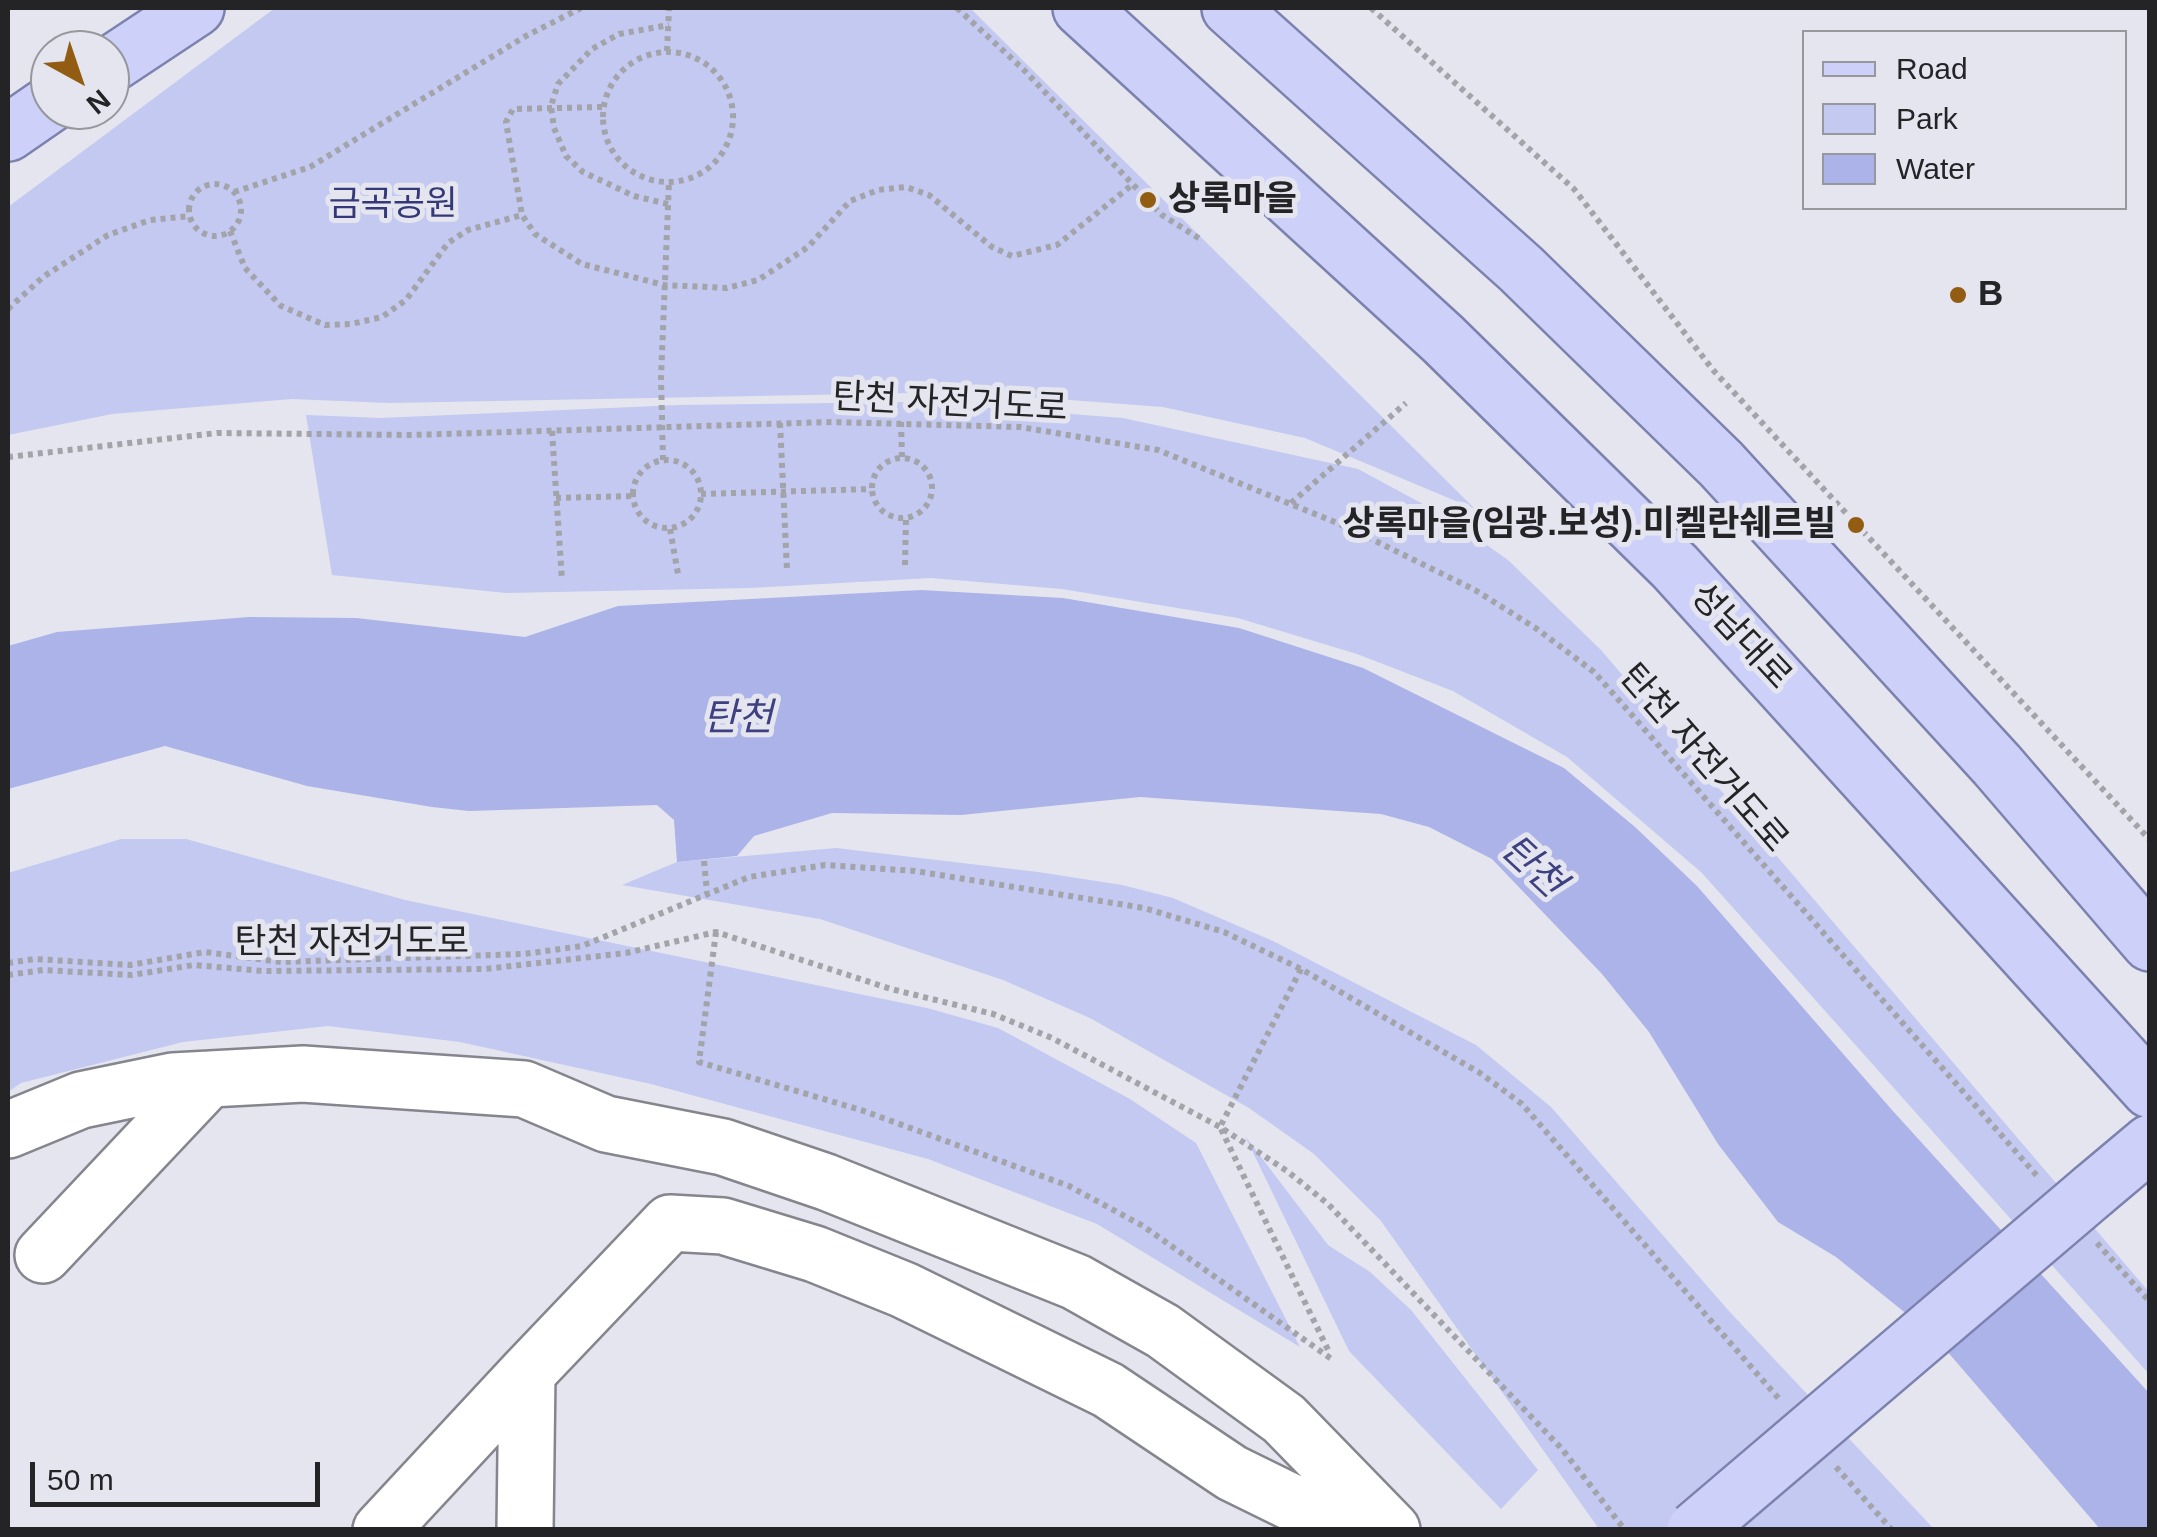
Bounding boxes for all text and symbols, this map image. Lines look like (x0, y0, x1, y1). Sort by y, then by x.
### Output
north arrow (30, 30, 130, 130)
legend (1802, 30, 2127, 210)
text: Road (1896, 52, 1968, 85)
text: N (81, 83, 116, 120)
text: Park (1896, 102, 1958, 135)
text: Water (1896, 152, 1975, 185)
place label: 상록마을 (1168, 179, 1297, 221)
park label: 금곡공원 (329, 184, 457, 226)
marker: 상록마을 (1137, 189, 1159, 211)
place label: B (1978, 274, 2003, 316)
marker: B (1947, 284, 1969, 306)
street label: 탄천 자전거도로 (832, 377, 1068, 431)
place label: 상록마을(임광.보성).미켈란쉐르빌 (1342, 504, 1836, 546)
marker: 상록마을(임광.보성).미켈란쉐르빌 (1845, 514, 1867, 536)
street label: 성남대로 (1681, 576, 1799, 698)
street label: 탄천 자전거도로 (1610, 656, 1796, 862)
water label: 탄천 (703, 696, 773, 742)
water label: 탄천 (1491, 826, 1573, 908)
street label: 탄천 자전거도로 (234, 922, 470, 964)
scale bar (35, 1442, 325, 1504)
text: 50 m (47, 1463, 114, 1496)

